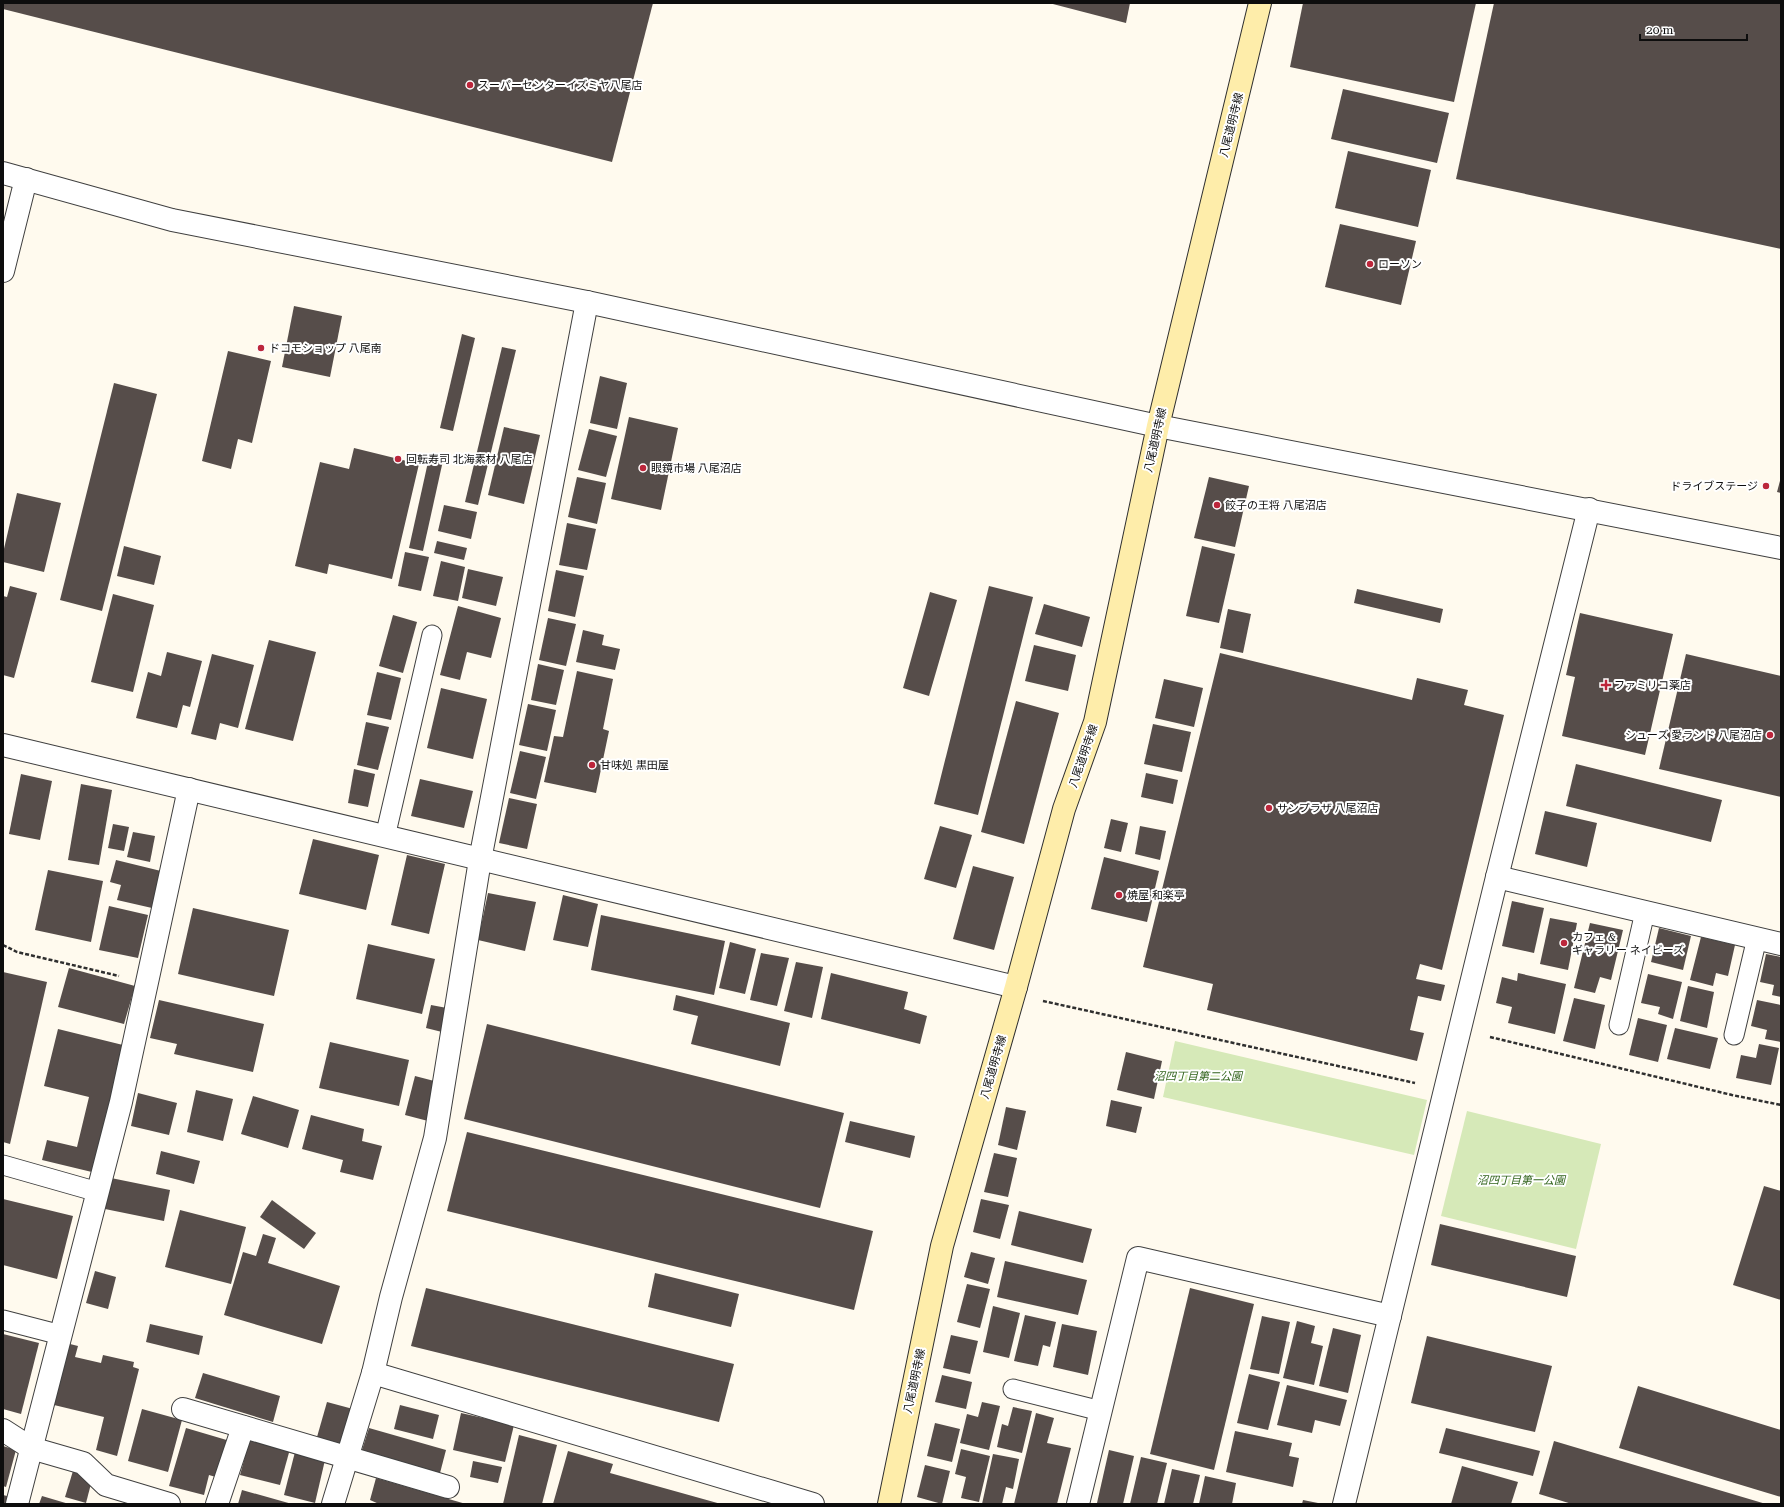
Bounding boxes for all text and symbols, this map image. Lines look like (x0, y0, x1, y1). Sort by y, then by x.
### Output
scale bar (1640, 16, 1747, 42)
text: 20 m (1646, 23, 1673, 37)
place label: スーパーセンターイズミヤ八尾店 (478, 79, 643, 92)
marker: スーパーセンターイズミヤ八尾店 (465, 80, 475, 90)
street label: 八尾道明寺線 (1217, 92, 1246, 159)
place label: ローソン (1378, 258, 1422, 271)
marker: ローソン (1365, 259, 1375, 269)
place label: ドコモショップ 八尾南 (269, 342, 382, 355)
marker: ドコモショップ 八尾南 (256, 343, 266, 353)
street label: 八尾道明寺線 (1142, 406, 1169, 474)
place label: 回転寿司 北海素材 八尾店 (406, 453, 533, 466)
marker: 回転寿司 北海素材 八尾店 (393, 454, 403, 464)
place label: 眼鏡市場 八尾沼店 (651, 462, 742, 475)
marker: 眼鏡市場 八尾沼店 (638, 463, 648, 473)
place label: ドライブステージ (1670, 480, 1758, 493)
marker: ドライブステージ (1761, 481, 1771, 491)
place label: 餃子の王将 八尾沼店 (1225, 499, 1327, 512)
marker: 餃子の王将 八尾沼店 (1212, 500, 1222, 510)
place label: ファミリコ薬店 (1614, 679, 1691, 692)
marker: ファミリコ薬店 (1601, 680, 1611, 690)
street label: 八尾道明寺線 (1067, 723, 1100, 789)
place label: シューズ 愛ランド 八尾沼店 (1625, 729, 1762, 742)
marker: シューズ 愛ランド 八尾沼店 (1765, 730, 1775, 740)
place label: 甘味処 黒田屋 (600, 759, 669, 772)
marker: 甘味処 黒田屋 (587, 760, 597, 770)
place label: サンプラザ 八尾沼店 (1277, 802, 1378, 815)
marker: サンプラザ 八尾沼店 (1264, 803, 1274, 813)
place label: 焼屋 和楽亭 (1127, 889, 1185, 902)
marker: 焼屋 和楽亭 (1114, 890, 1124, 900)
place label: カフェ & ギャラリー ネイビーズ (1572, 931, 1684, 957)
marker: カフェ & ギャラリー ネイビーズ (1559, 938, 1569, 948)
street label: 八尾道明寺線 (978, 1034, 1009, 1101)
park label: 沼四丁目第二公園 (1154, 1070, 1244, 1083)
park label: 沼四丁目第一公園 (1477, 1174, 1567, 1187)
street label: 八尾道明寺線 (901, 1347, 928, 1415)

